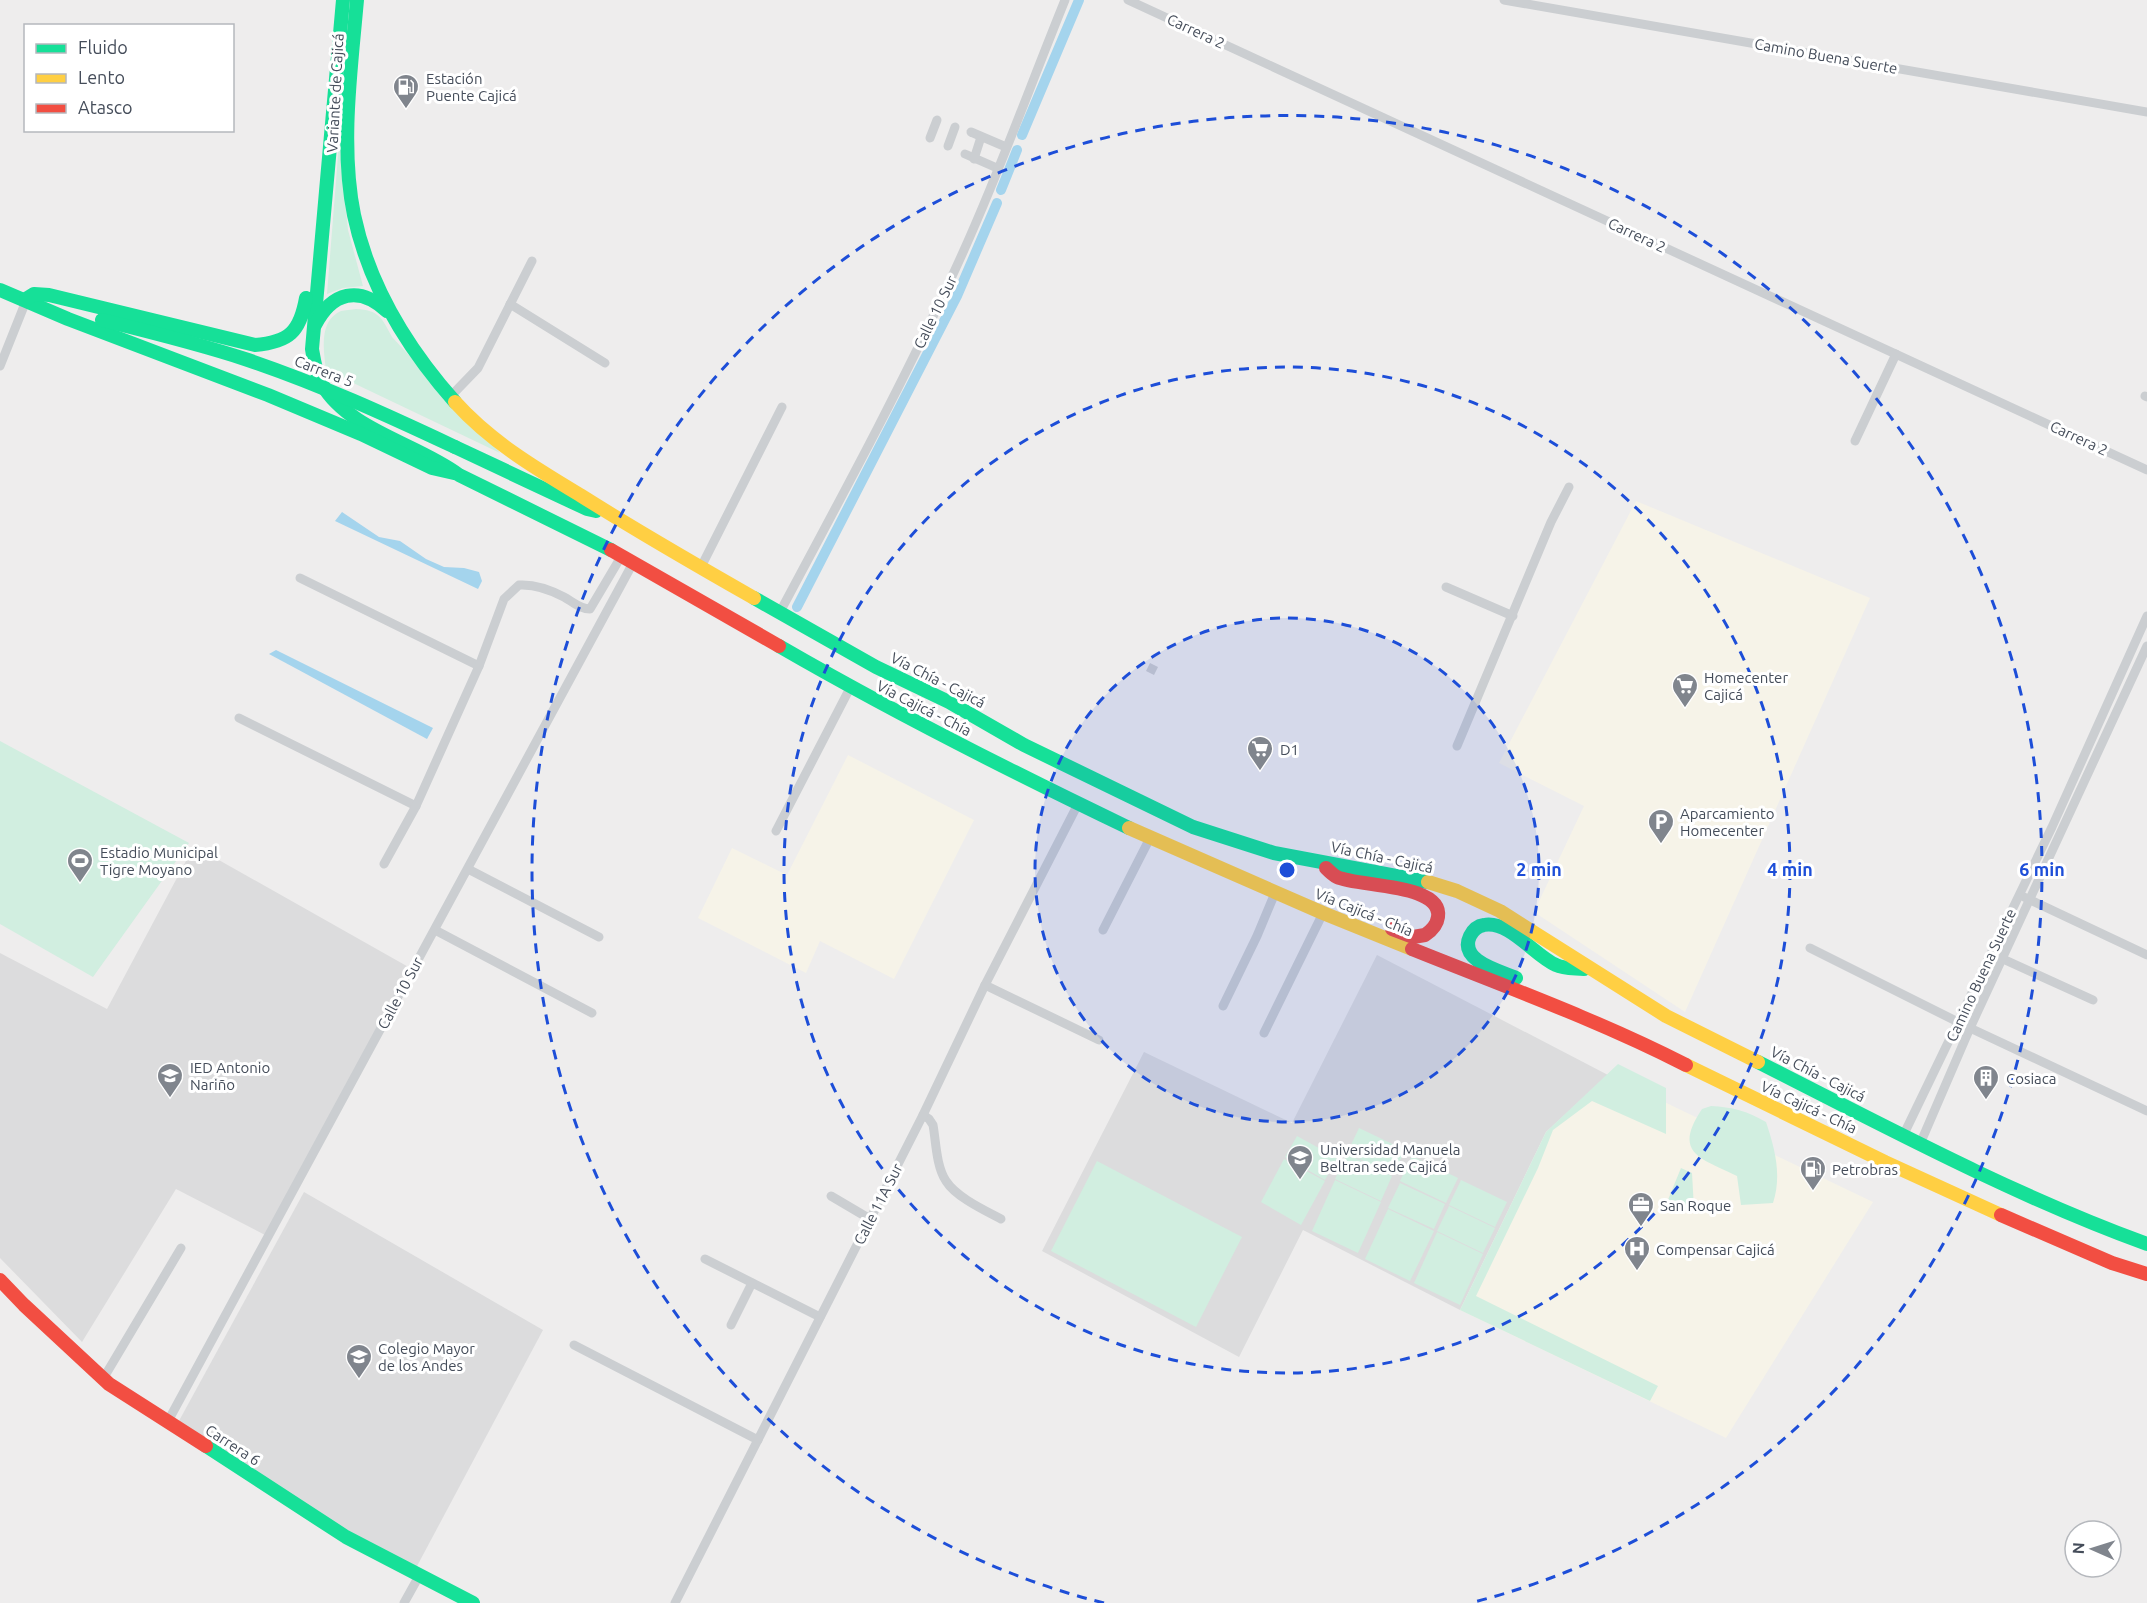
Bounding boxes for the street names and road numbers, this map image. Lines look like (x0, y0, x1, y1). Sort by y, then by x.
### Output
street label: Carrera 2 (1164, 10, 1228, 52)
street label: Variante de Cajicá (323, 33, 347, 153)
street label: Camino Buena Suerte (1753, 35, 1899, 77)
street label: Carrera 2 (1605, 214, 1669, 256)
street label: Calle 10 Sur (910, 273, 960, 351)
street label: Carrera 5 (292, 352, 356, 390)
street label: Carrera 2 (2047, 417, 2111, 459)
street label: Vía Chía - Cajicá (888, 649, 988, 711)
street label: Vía Cajicá - Chía (874, 677, 974, 739)
street label: Vía Chía - Cajicá (1329, 838, 1435, 876)
street label: Vía Cajicá - Chía (1313, 885, 1415, 939)
street label: Camino Buena Suerte (1943, 906, 2019, 1044)
street label: Calle 10 Sur (374, 954, 426, 1032)
street label: Vía Chía - Cajicá (1768, 1043, 1868, 1105)
street label: Vía Cajicá - Chía (1758, 1077, 1860, 1137)
street label: Calle 11A Sur (850, 1160, 906, 1247)
street label: Carrera 6 (202, 1421, 264, 1469)

